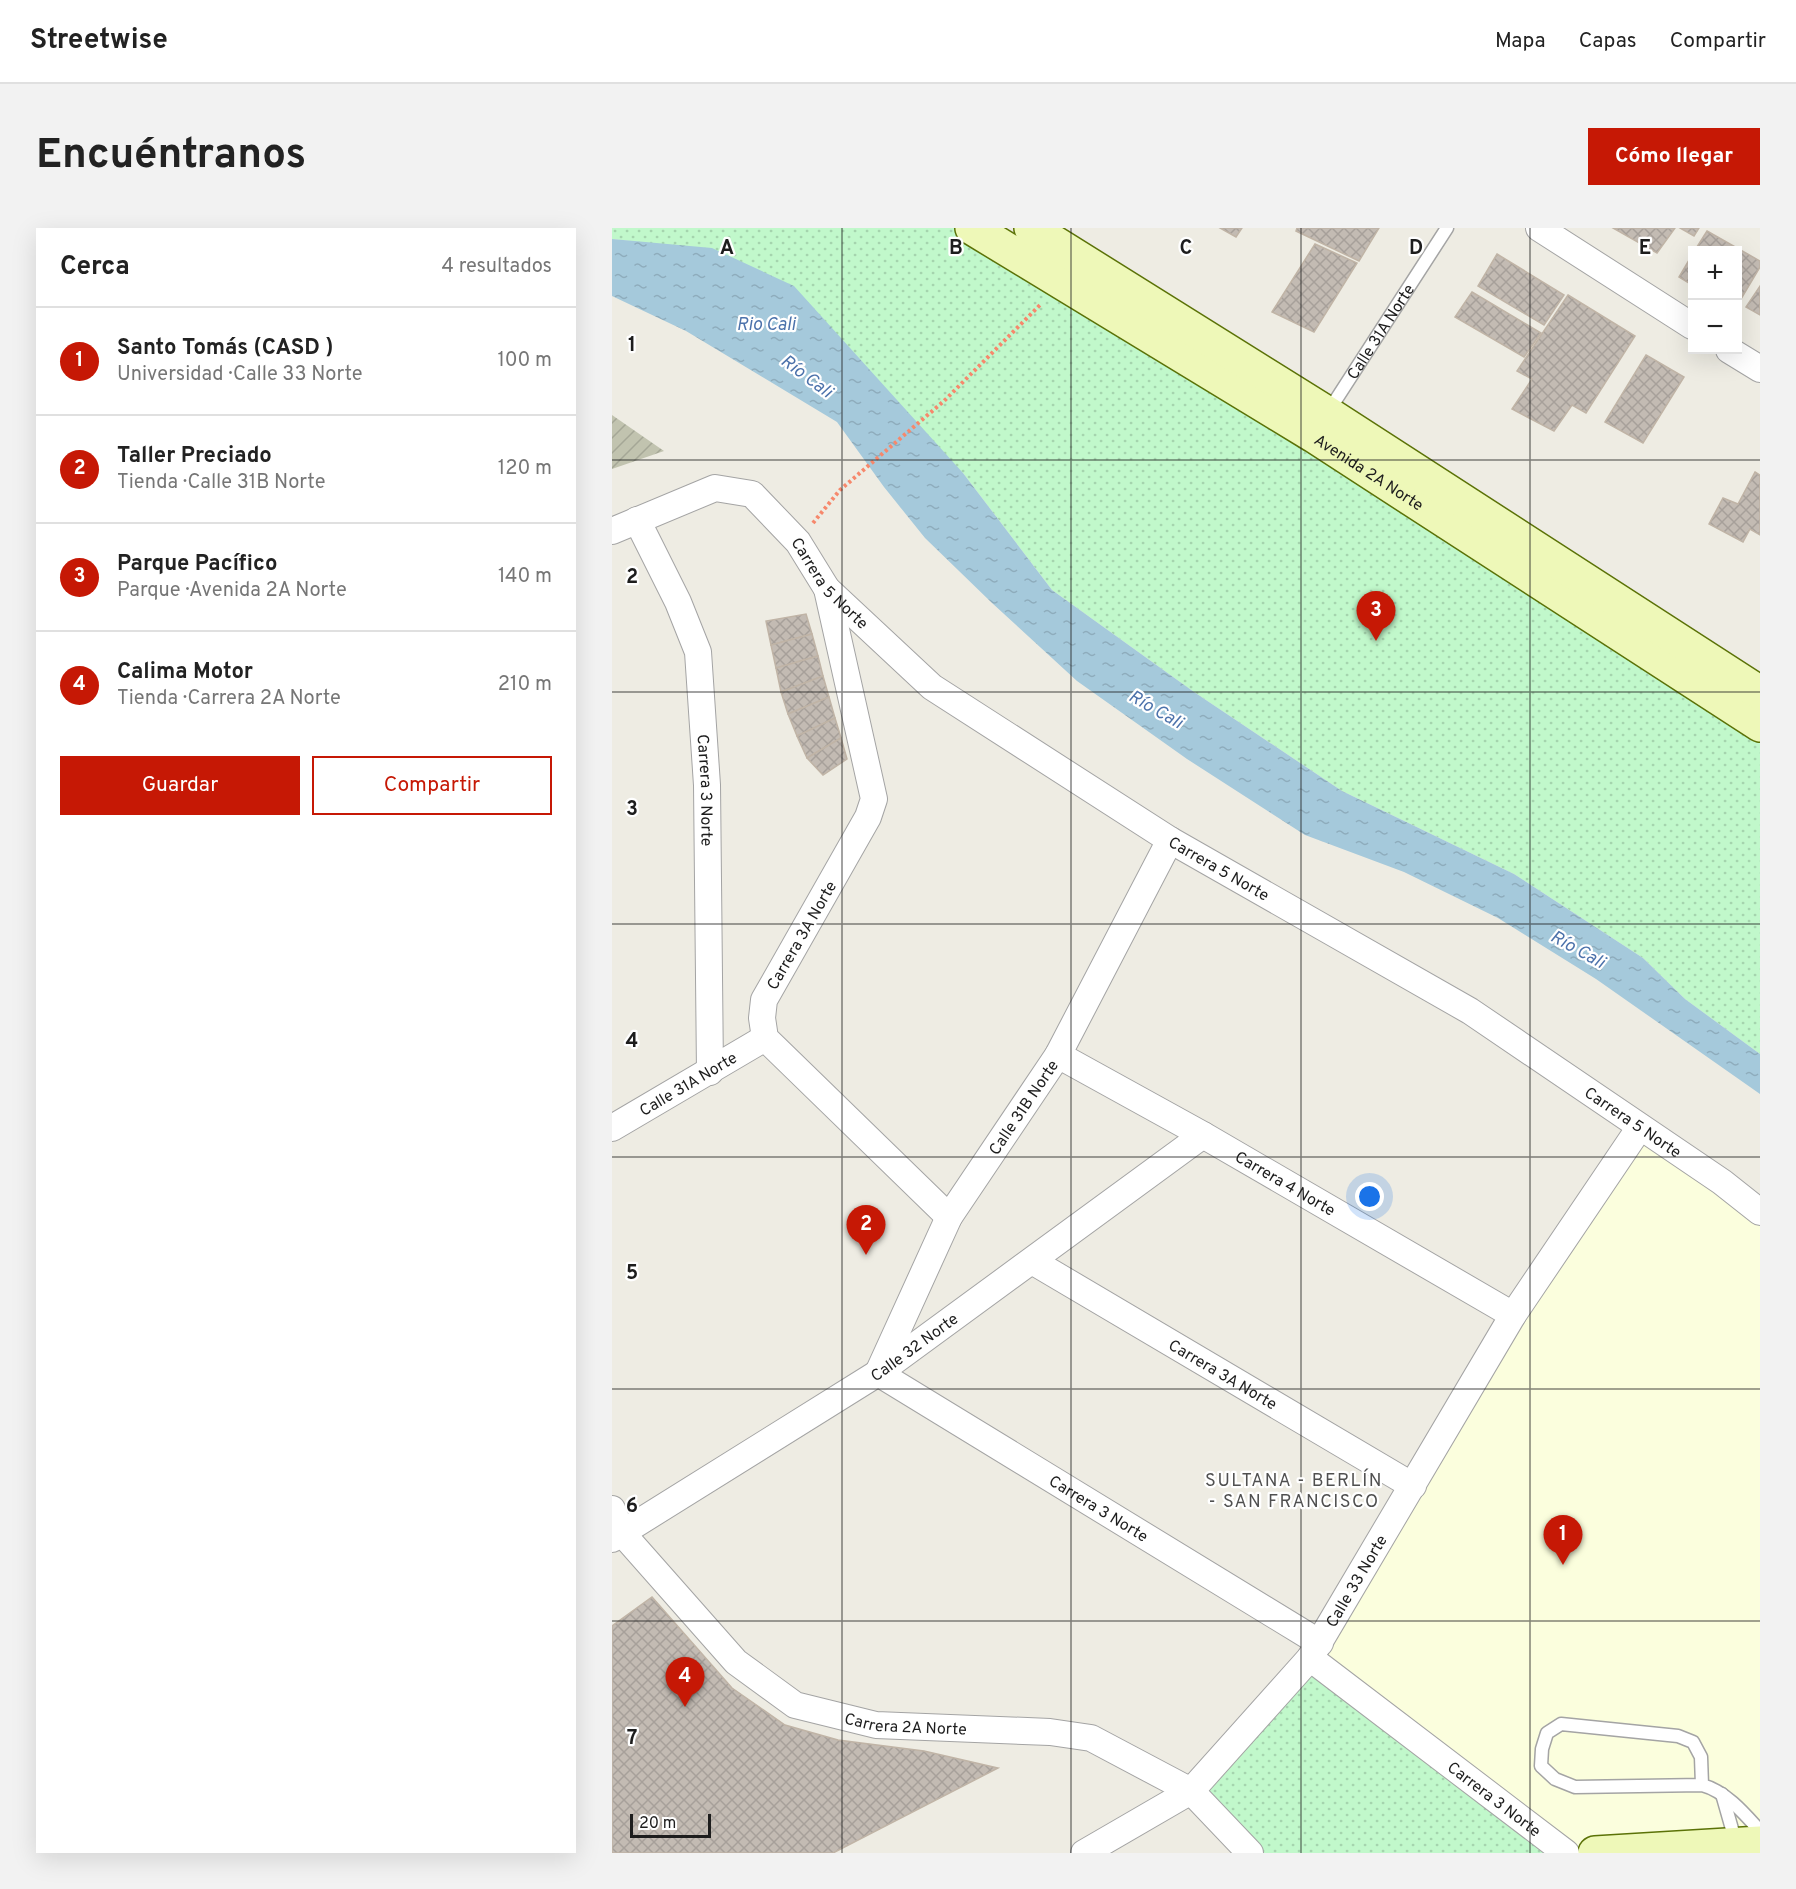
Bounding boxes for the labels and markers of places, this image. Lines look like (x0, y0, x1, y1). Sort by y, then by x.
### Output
pin: 3 (1356, 592, 1395, 641)
pin: 2 (846, 1206, 886, 1255)
pin: 1 (1544, 1516, 1582, 1565)
pin: 4 (666, 1658, 704, 1707)

